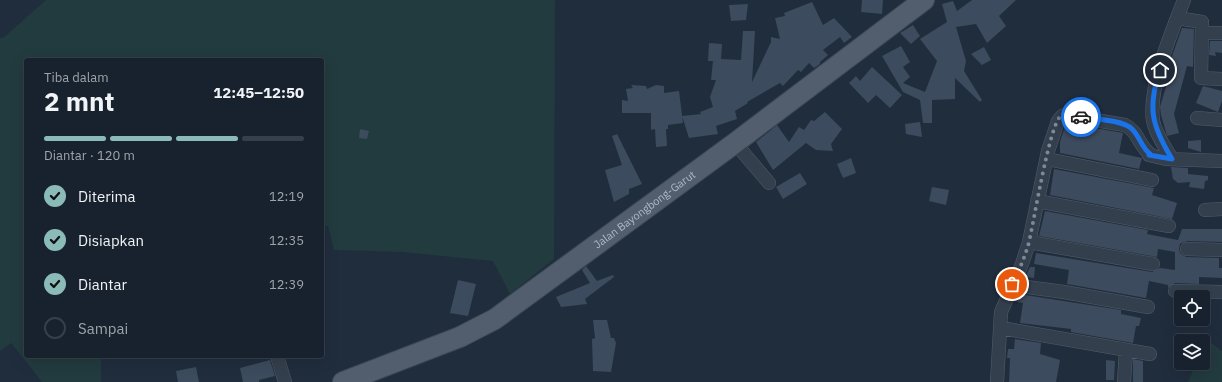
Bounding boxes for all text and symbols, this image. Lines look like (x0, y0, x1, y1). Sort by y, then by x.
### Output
pin (1143, 53, 1177, 87)
icon: home (1149, 59, 1171, 81)
text: Tiba dalam (44, 69, 109, 86)
text: 12:45–12:50 (213, 83, 304, 102)
text: 2 mnt (44, 84, 114, 118)
courier (1061, 97, 1101, 137)
icon: car (1070, 106, 1092, 128)
text: Diantar · 120 m (44, 147, 135, 164)
street label: Jalan Bayongbong-Garut (591, 167, 698, 251)
icon: check (44, 185, 66, 207)
text: Diterima (78, 187, 136, 206)
text: 12:19 (269, 188, 304, 205)
icon: check (44, 229, 66, 251)
text: Disiapkan (78, 231, 144, 250)
text: 12:35 (269, 232, 304, 249)
pin (995, 267, 1029, 301)
icon: check (44, 273, 66, 295)
icon: bag (1001, 273, 1023, 295)
text: Diantar (78, 275, 127, 294)
text: 12:39 (269, 276, 304, 293)
map controls (1174, 290, 1210, 370)
button: locate (1174, 290, 1210, 326)
text: Sampai (78, 319, 128, 338)
button: layers (1174, 334, 1210, 370)

